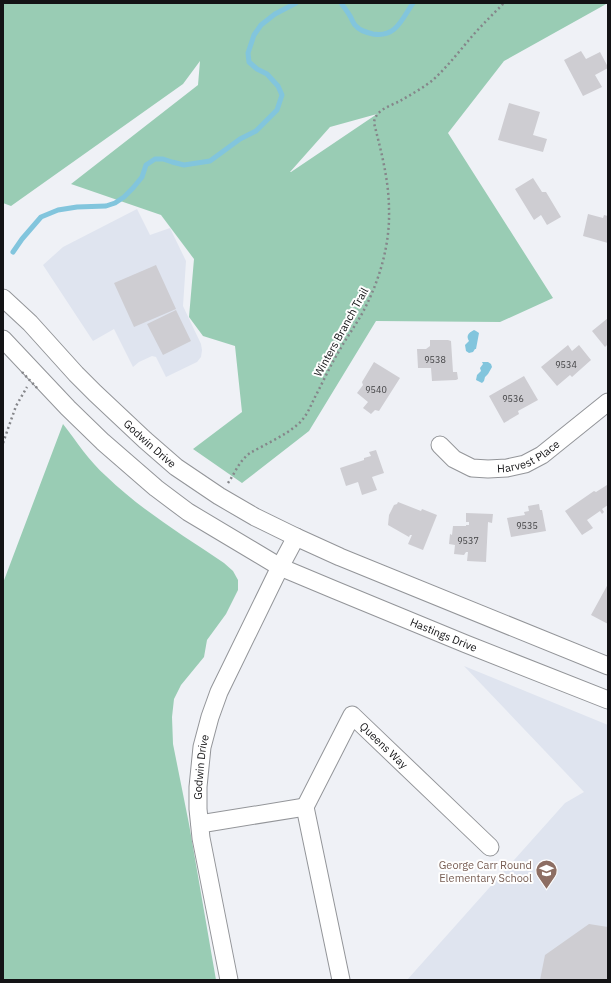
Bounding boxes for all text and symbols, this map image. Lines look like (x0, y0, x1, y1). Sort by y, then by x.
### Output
street label: Winters Branch Trail (311, 285, 371, 379)
house number: 9538 (424, 354, 446, 365)
house number: 9534 (555, 359, 577, 370)
house number: 9540 (365, 384, 387, 395)
house number: 9536 (502, 393, 524, 404)
street label: Godwin Drive (121, 416, 179, 471)
street label: Harvest Place (497, 437, 562, 476)
house number: 9535 (516, 520, 538, 531)
house number: 9537 (457, 535, 479, 546)
street label: Hastings Drive (408, 615, 479, 655)
street label: Queens Way (357, 719, 411, 772)
street label: Godwin Drive (191, 733, 212, 800)
place label: George Carr Round Elementary School (439, 858, 532, 885)
school or university icon: George Carr Round Elementary School (534, 858, 560, 891)

